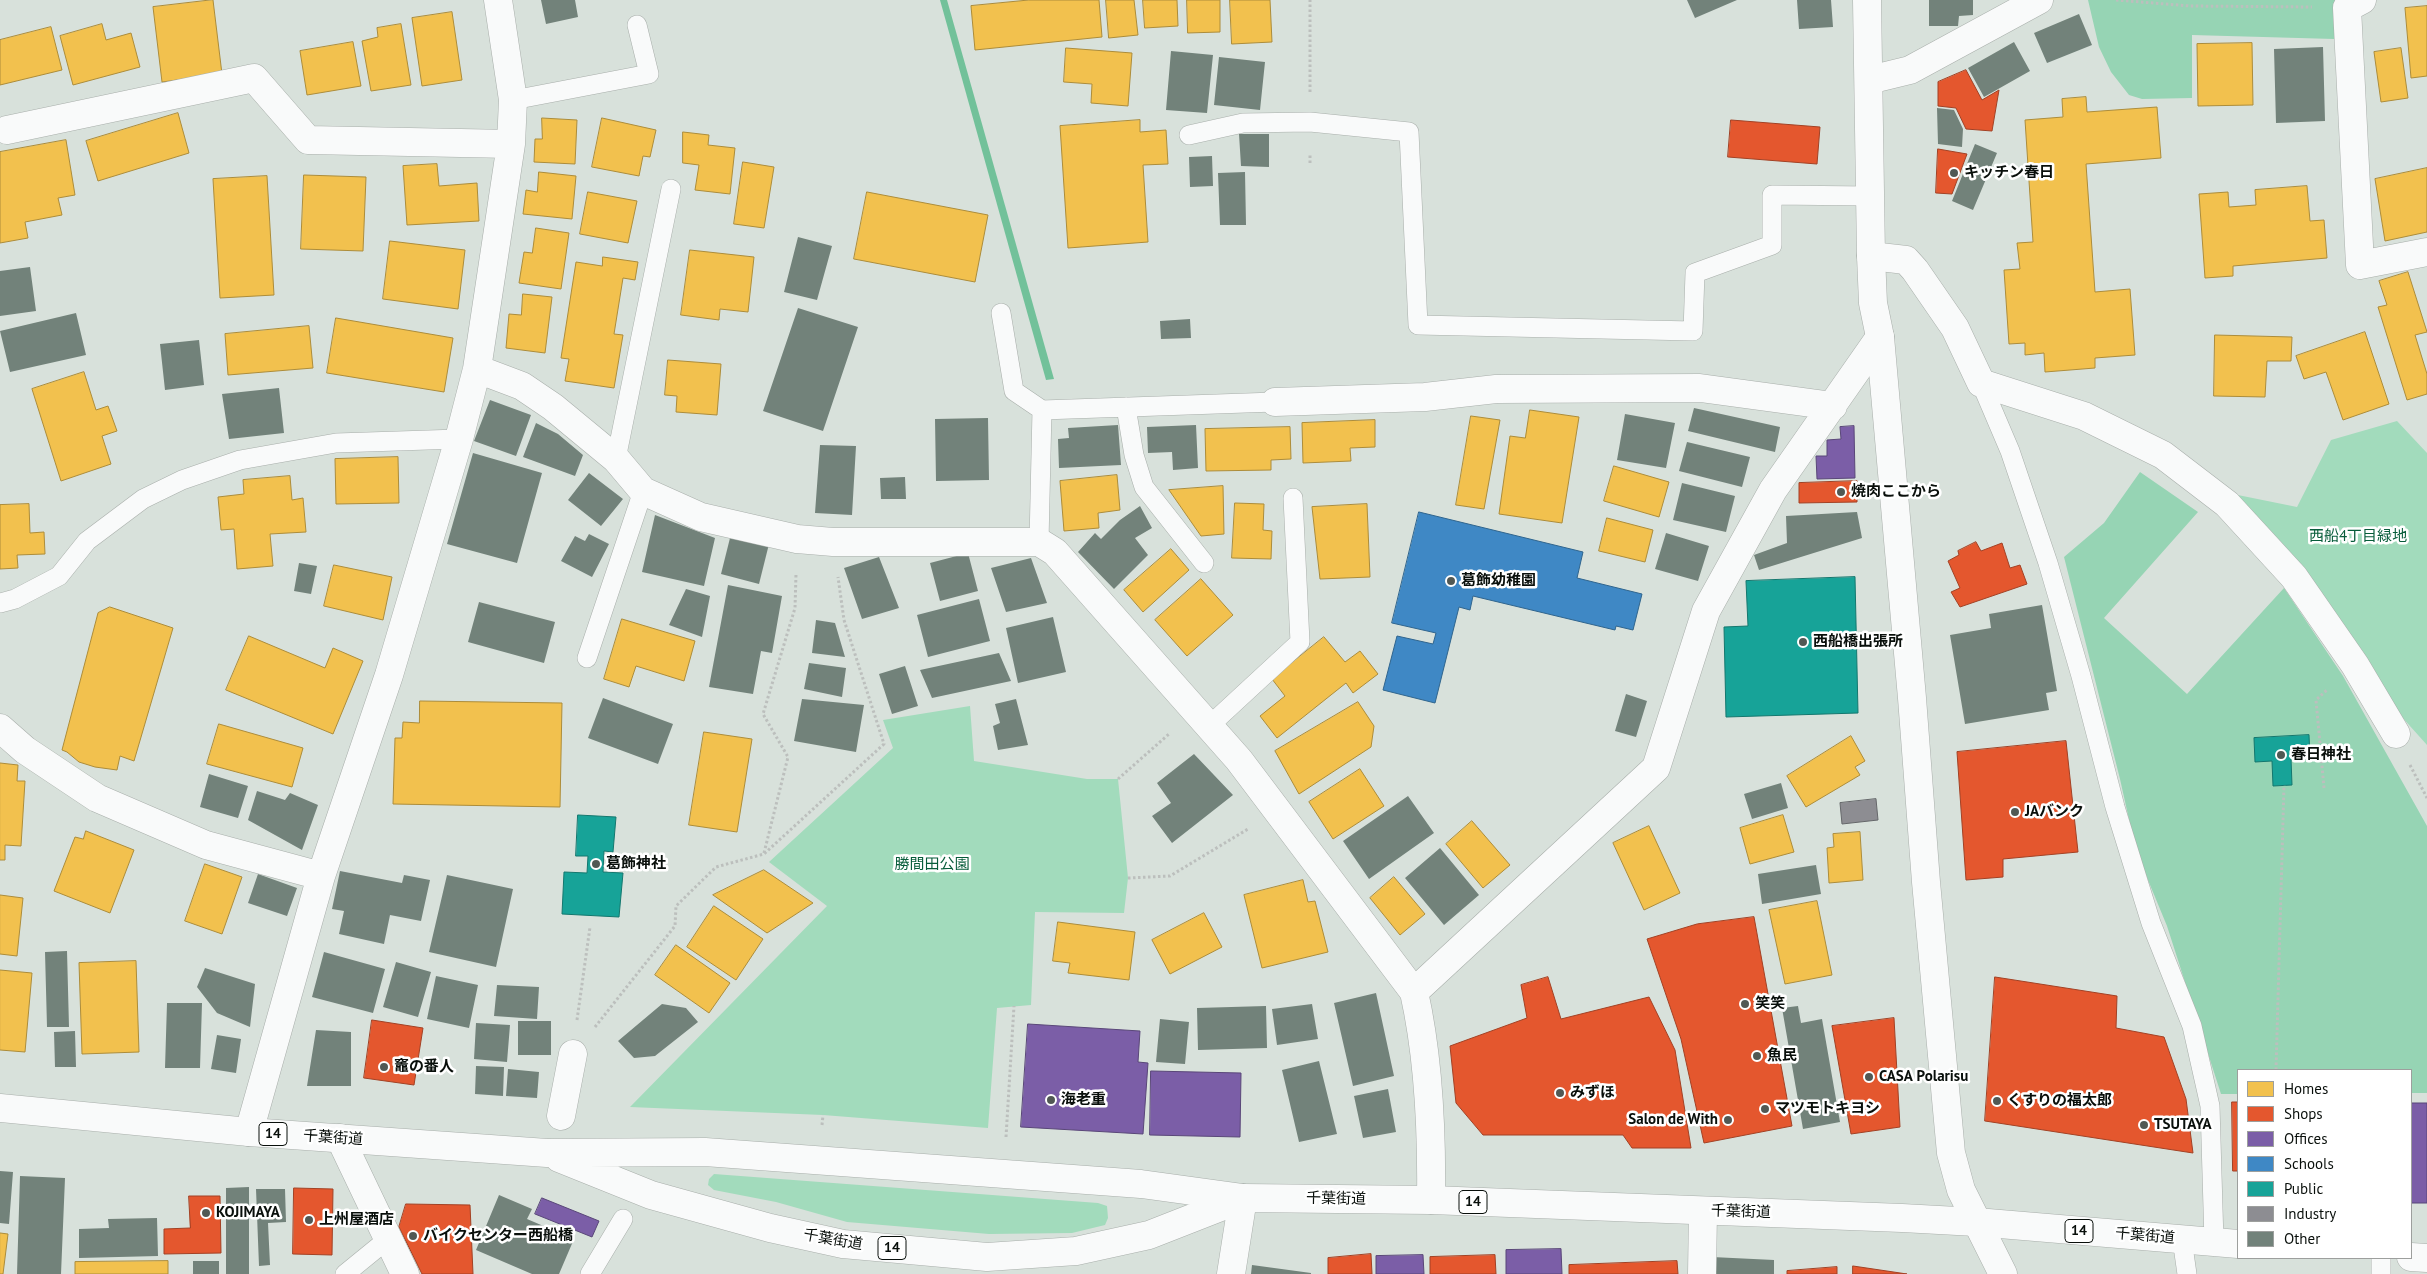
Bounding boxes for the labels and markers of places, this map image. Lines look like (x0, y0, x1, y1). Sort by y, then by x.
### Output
place label: キッチン春日 (1964, 164, 2054, 182)
marker: キッチン春日 (1948, 167, 1960, 179)
place label: 焼肉ここから (1851, 483, 1941, 501)
marker: 焼肉ここから (1835, 486, 1847, 498)
place label: 葛飾幼稚園 (1461, 572, 1536, 590)
marker: 葛飾幼稚園 (1445, 575, 1457, 587)
place label: 西船橋出張所 (1813, 633, 1903, 651)
marker: 西船橋出張所 (1797, 636, 1809, 648)
place label: 春日神社 (2291, 746, 2351, 764)
marker: 春日神社 (2275, 749, 2287, 761)
place label: JAバンク (2025, 803, 2084, 821)
marker: JAバンク (2009, 806, 2021, 818)
place label: 葛飾神社 (606, 855, 666, 873)
marker: 葛飾神社 (590, 858, 602, 870)
place label: 笑笑 (1755, 995, 1785, 1013)
marker: 笑笑 (1739, 998, 1751, 1010)
place label: 魚民 (1767, 1047, 1797, 1065)
marker: 魚民 (1751, 1050, 1763, 1062)
place label: 竈の番人 (394, 1058, 454, 1076)
marker: 竈の番人 (378, 1061, 390, 1073)
place label: CASA Polarisu (1879, 1068, 1968, 1086)
marker: CASA Polarisu (1863, 1071, 1875, 1083)
place label: みずほ (1570, 1084, 1615, 1102)
marker: みずほ (1554, 1087, 1566, 1099)
place label: 海老重 (1061, 1091, 1106, 1109)
place label: くすりの福太郎 (2007, 1092, 2112, 1110)
marker: 海老重 (1045, 1094, 1057, 1106)
marker: くすりの福太郎 (1991, 1095, 2003, 1107)
place label: マツモトキヨシ (1775, 1100, 1880, 1118)
marker: マツモトキヨシ (1759, 1103, 1771, 1115)
place label: Salon de With (1628, 1111, 1718, 1129)
marker: Salon de With (1722, 1114, 1734, 1126)
place label: TSUTAYA (2154, 1116, 2212, 1134)
marker: TSUTAYA (2138, 1119, 2150, 1131)
place label: KOJIMAYA (216, 1204, 280, 1222)
marker: KOJIMAYA (200, 1207, 212, 1219)
place label: 上州屋酒店 (319, 1211, 394, 1229)
marker: 上州屋酒店 (303, 1214, 315, 1226)
place label: バイクセンター西船橋 (423, 1227, 573, 1245)
marker: バイクセンター西船橋 (407, 1230, 419, 1242)

